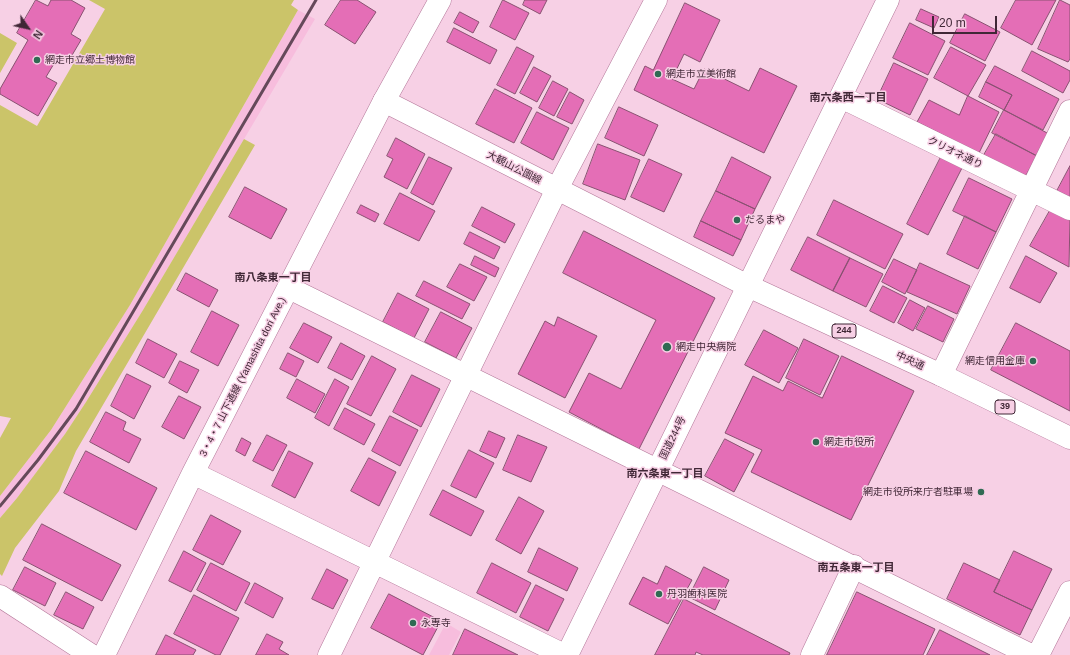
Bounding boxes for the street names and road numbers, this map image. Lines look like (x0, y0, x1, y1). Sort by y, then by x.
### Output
street label: クリオネ通り (925, 134, 985, 172)
street label: 大観山公園線 (485, 149, 543, 187)
street label: 3・4・7 山下通線 (Yamashita dori Ave.) (197, 295, 289, 459)
road number: 244 (832, 324, 856, 338)
street label: 中央通 (894, 349, 926, 373)
road number: 39 (995, 400, 1015, 414)
street label: 国道244号 (657, 414, 689, 462)

